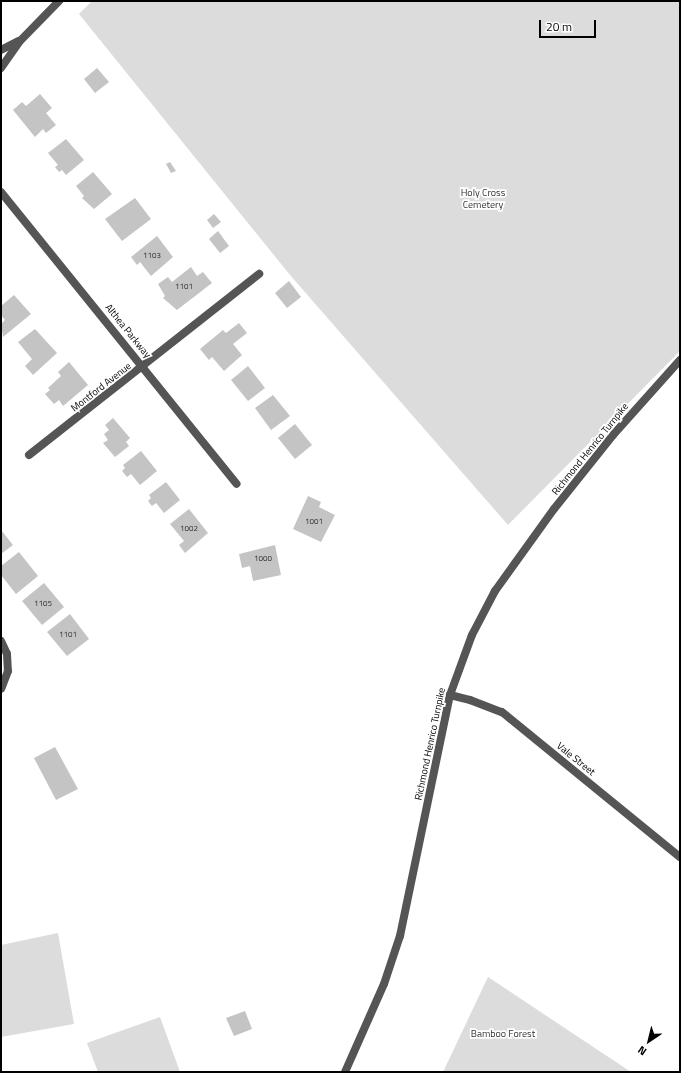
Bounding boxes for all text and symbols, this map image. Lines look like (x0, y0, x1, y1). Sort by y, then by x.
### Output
scale bar (541, 12, 598, 38)
text: 20 m (546, 17, 572, 36)
park label: Holy Cross Cemetery (461, 186, 505, 210)
house number: 1103 (143, 251, 161, 261)
house number: 1101 (175, 282, 193, 292)
street label: Althea Parkway (103, 302, 153, 360)
street label: Montford Avenue (69, 360, 133, 414)
street label: Richmond Henrico Turnpike (549, 401, 631, 497)
house number: 1001 (305, 517, 323, 527)
house number: 1002 (180, 524, 198, 534)
house number: 1000 (254, 554, 272, 564)
house number: 1105 (34, 599, 52, 609)
house number: 1101 (59, 630, 77, 640)
street label: Richmond Henrico Turnpike (412, 687, 448, 801)
street label: Vale Street (554, 740, 598, 778)
north arrow (629, 1021, 669, 1061)
park label: Bamboo Forest (471, 1028, 535, 1040)
text: N (634, 1042, 650, 1060)

